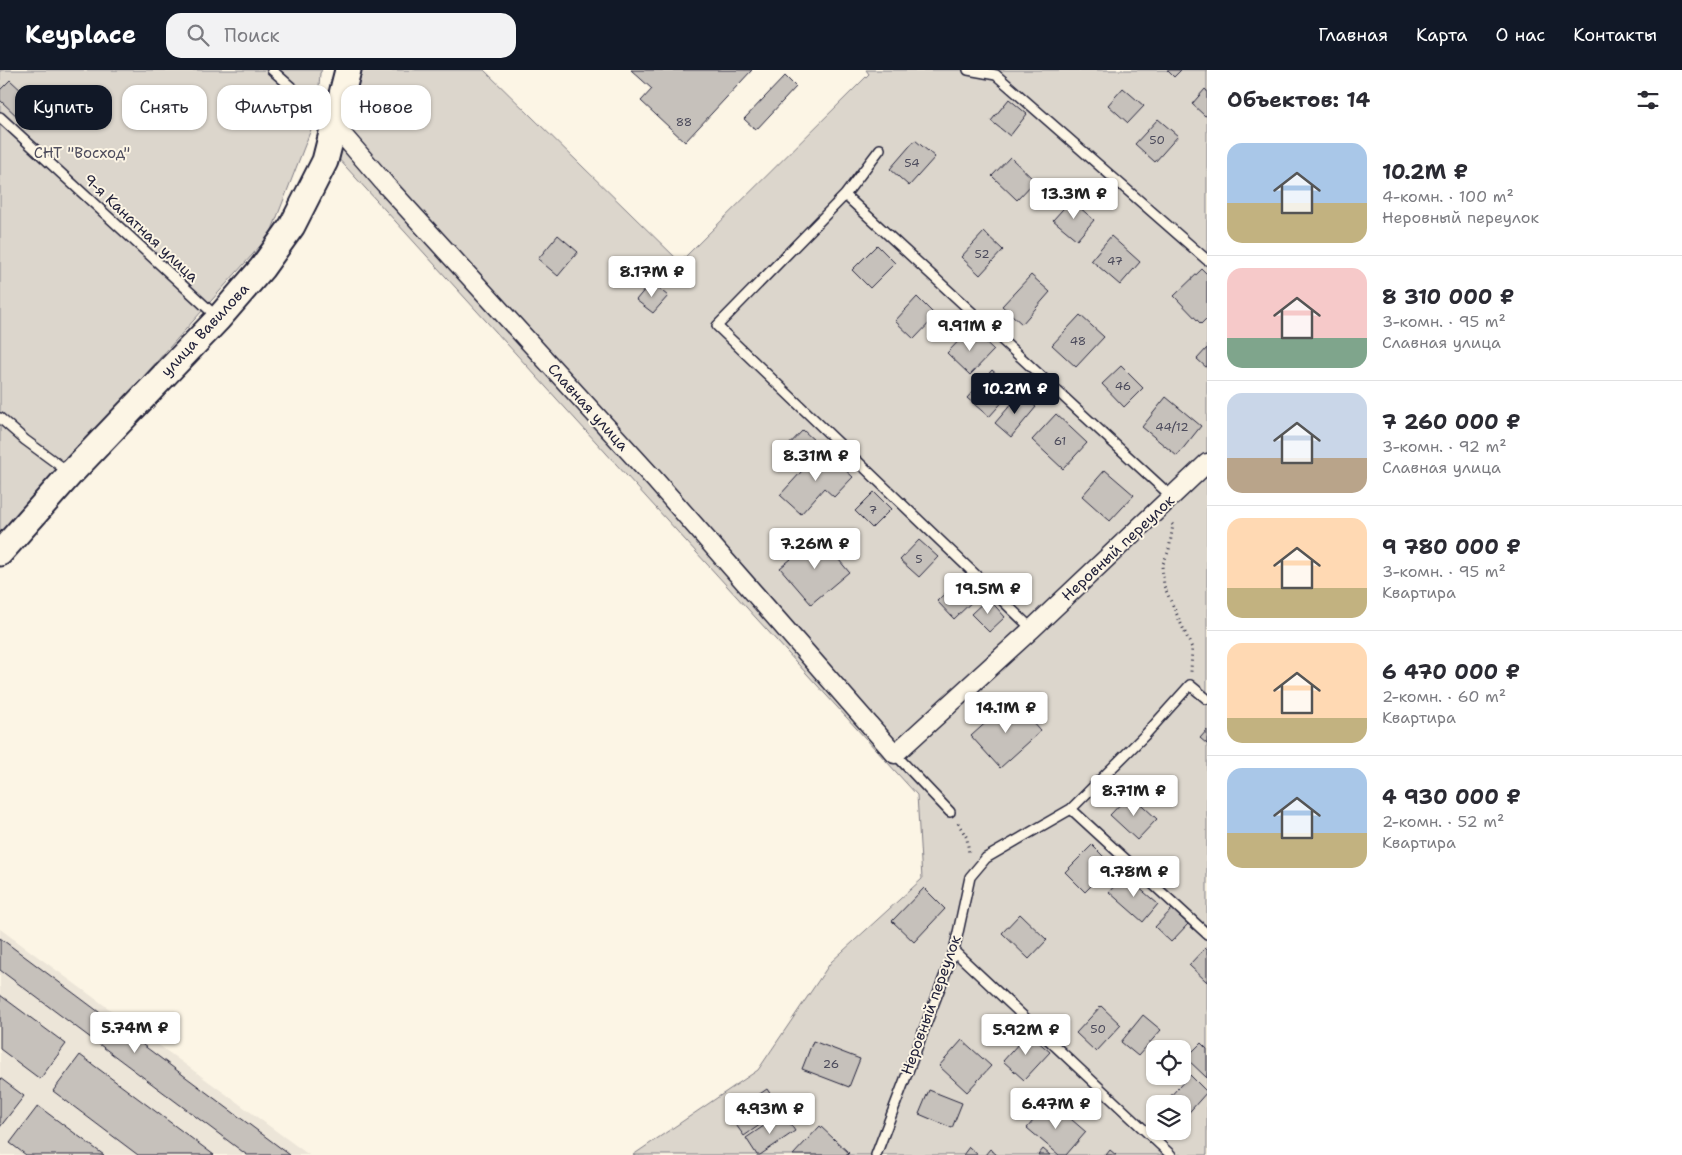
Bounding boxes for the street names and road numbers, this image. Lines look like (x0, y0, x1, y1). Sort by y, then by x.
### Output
street label: 9-я Канатная улица (79, 170, 203, 287)
street label: улица Вавилова (157, 279, 254, 381)
street label: Славная улица (543, 359, 633, 456)
street label: Неровный переулок (1057, 490, 1179, 605)
street label: Неровный переулок (896, 932, 966, 1078)

